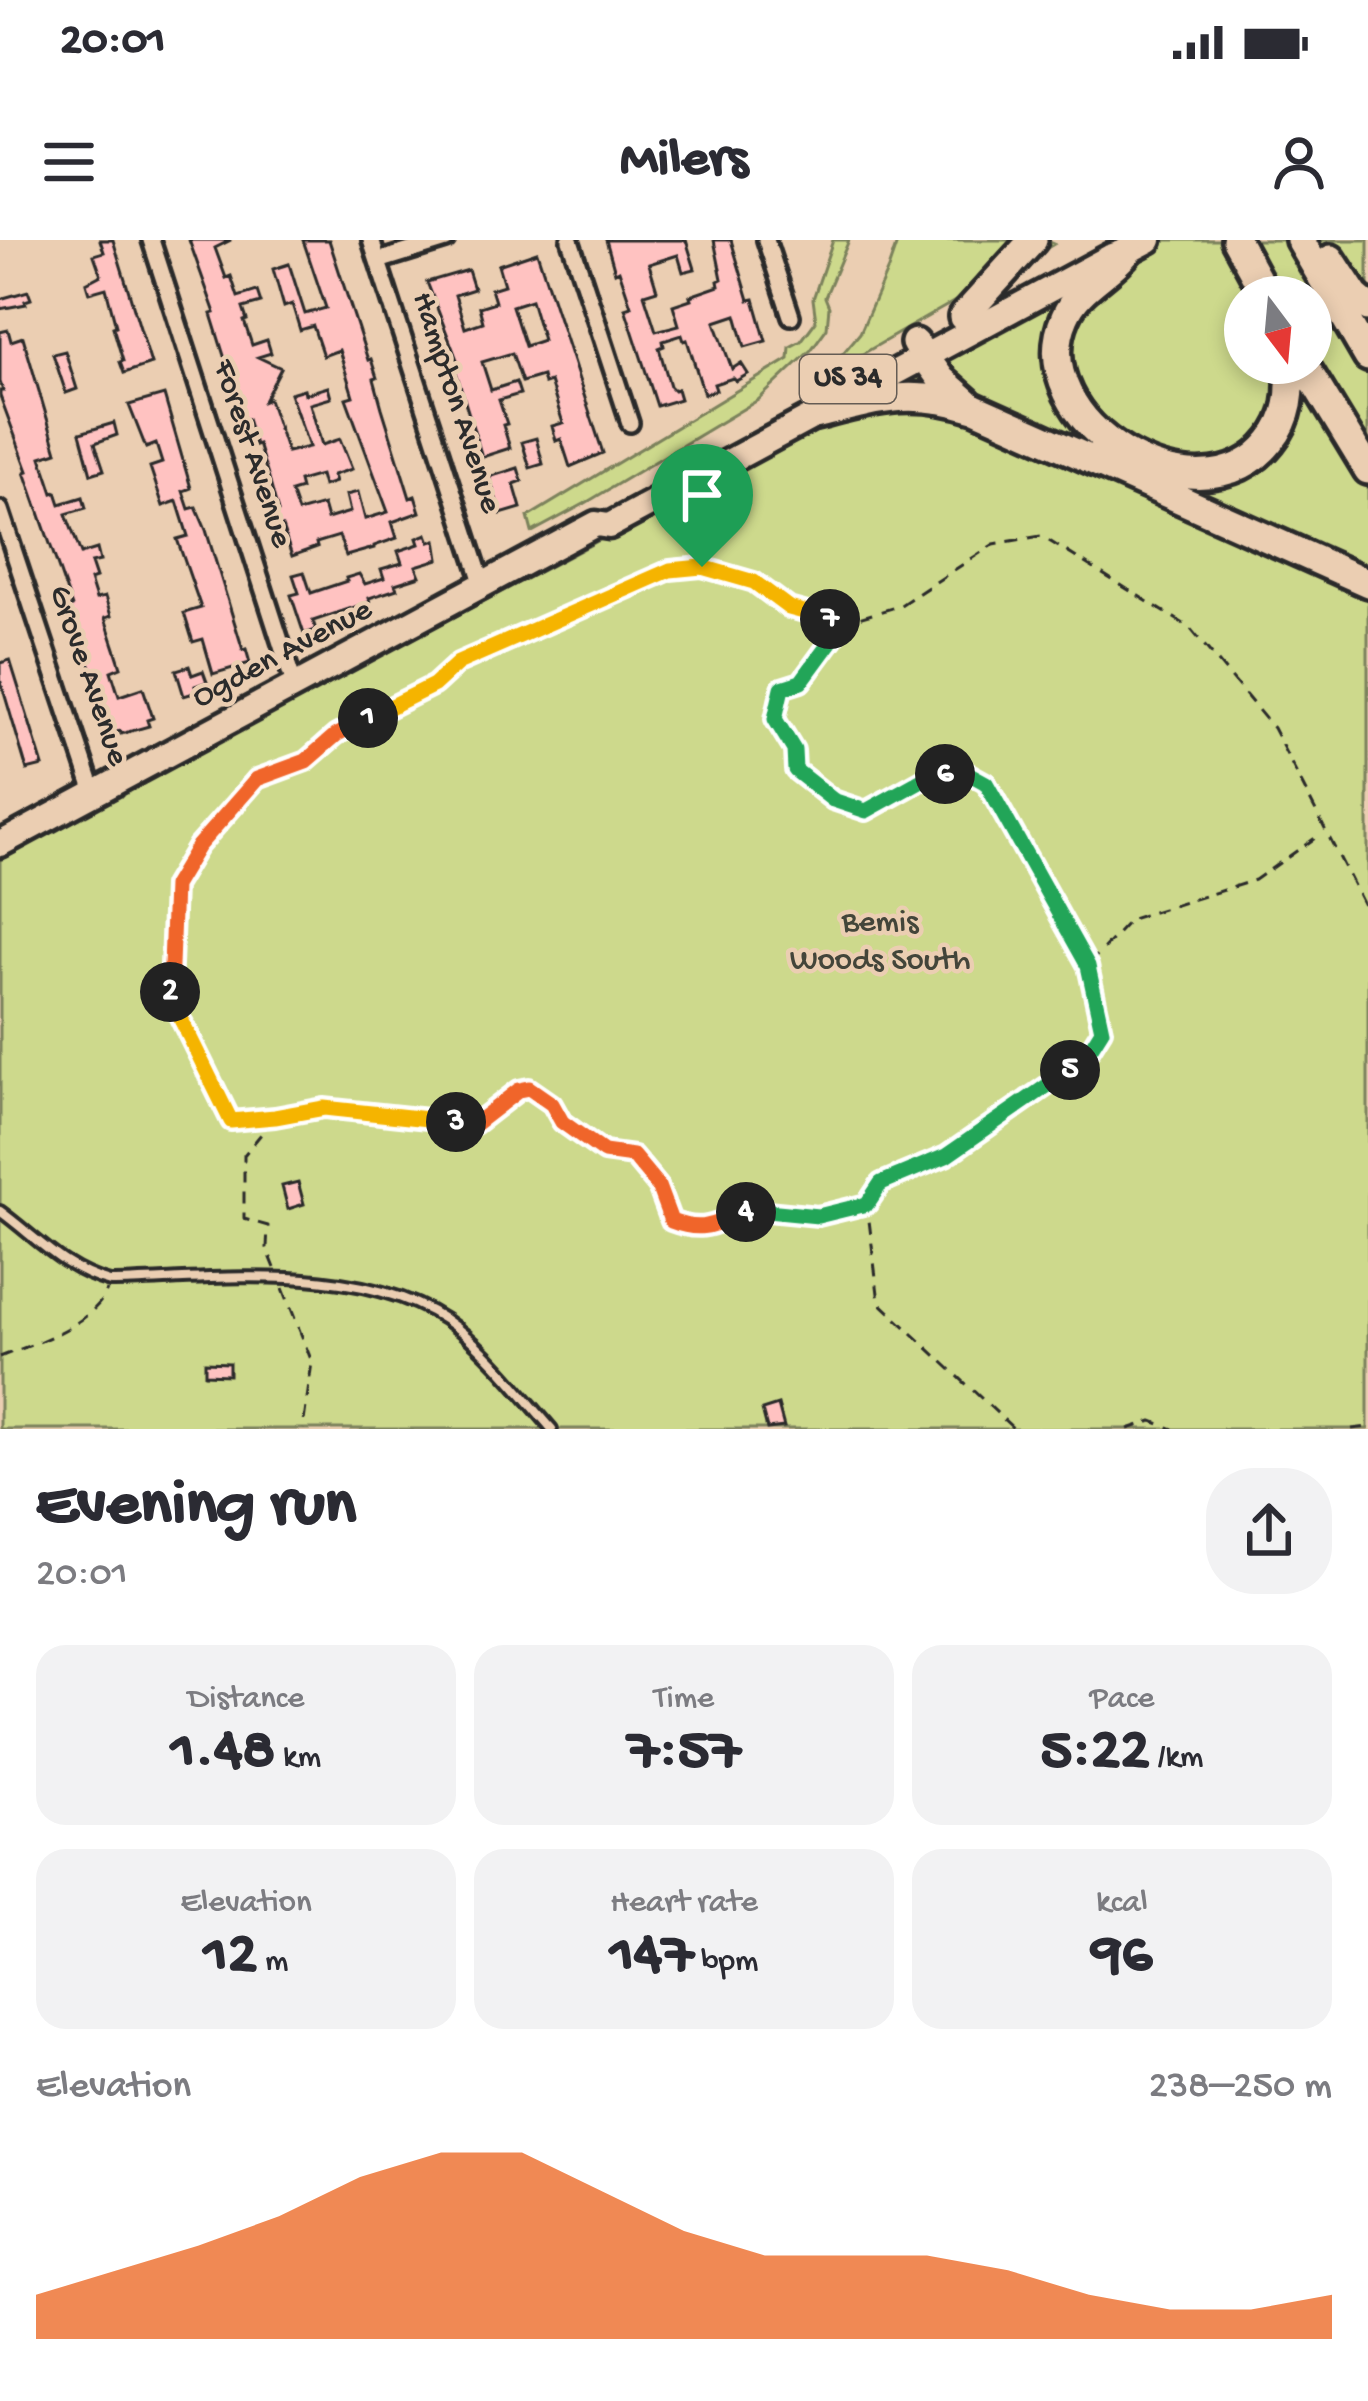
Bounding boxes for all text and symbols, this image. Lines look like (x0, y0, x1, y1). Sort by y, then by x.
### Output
text: 20:01 (60, 16, 165, 69)
icon: menu (36, 129, 102, 195)
icon: person (1266, 129, 1332, 195)
text: Milers (620, 130, 748, 194)
north arrow (1224, 276, 1332, 384)
map controls (1224, 276, 1332, 384)
street label: Hampton Avenue (401, 288, 509, 519)
street label: Forest Avenue (202, 354, 300, 554)
road number: US 34 (800, 355, 896, 403)
pin (651, 444, 753, 567)
icon: arrive (669, 462, 735, 528)
street label: Grove Avenue (38, 581, 136, 772)
pin: 7 (800, 589, 860, 649)
street label: Ogden Avenue (187, 591, 380, 718)
text: 7 (821, 600, 839, 638)
pin: 1 (338, 688, 398, 748)
text: 1 (361, 699, 375, 737)
pin: 6 (915, 744, 975, 804)
text: 6 (937, 755, 953, 793)
park label: Bemis Woods South (790, 905, 970, 981)
pin: 2 (140, 962, 200, 1022)
text: 2 (162, 973, 178, 1011)
pin: 5 (1040, 1040, 1100, 1100)
text: 5 (1061, 1051, 1079, 1089)
pin: 3 (426, 1092, 486, 1152)
text: 3 (447, 1103, 465, 1141)
pin: 4 (716, 1182, 776, 1242)
text: 4 (738, 1193, 754, 1231)
button: share (1206, 1468, 1332, 1594)
text: Evening run (36, 1469, 356, 1547)
text: 20:01 (36, 1553, 127, 1599)
text: Distance (188, 1681, 304, 1719)
text: Time (654, 1681, 714, 1719)
text: Pace (1090, 1681, 1154, 1719)
text: 1.48 (171, 1719, 275, 1789)
text: 7:57 (628, 1719, 740, 1789)
text: 5:22 (1040, 1719, 1150, 1789)
text: km (275, 1740, 321, 1778)
text: /km (1150, 1740, 1204, 1778)
text: Elevation (180, 1885, 312, 1923)
text: Heart rate (610, 1885, 758, 1923)
text: kcal (1096, 1885, 1148, 1923)
text: 12 (204, 1923, 257, 1993)
text: 147 (610, 1923, 693, 1993)
text: 96 (1092, 1923, 1152, 1993)
text: m (257, 1944, 288, 1982)
text: bpm (693, 1944, 758, 1982)
text: Elevation (36, 2065, 191, 2111)
text: 238–250 m (1149, 2065, 1332, 2111)

